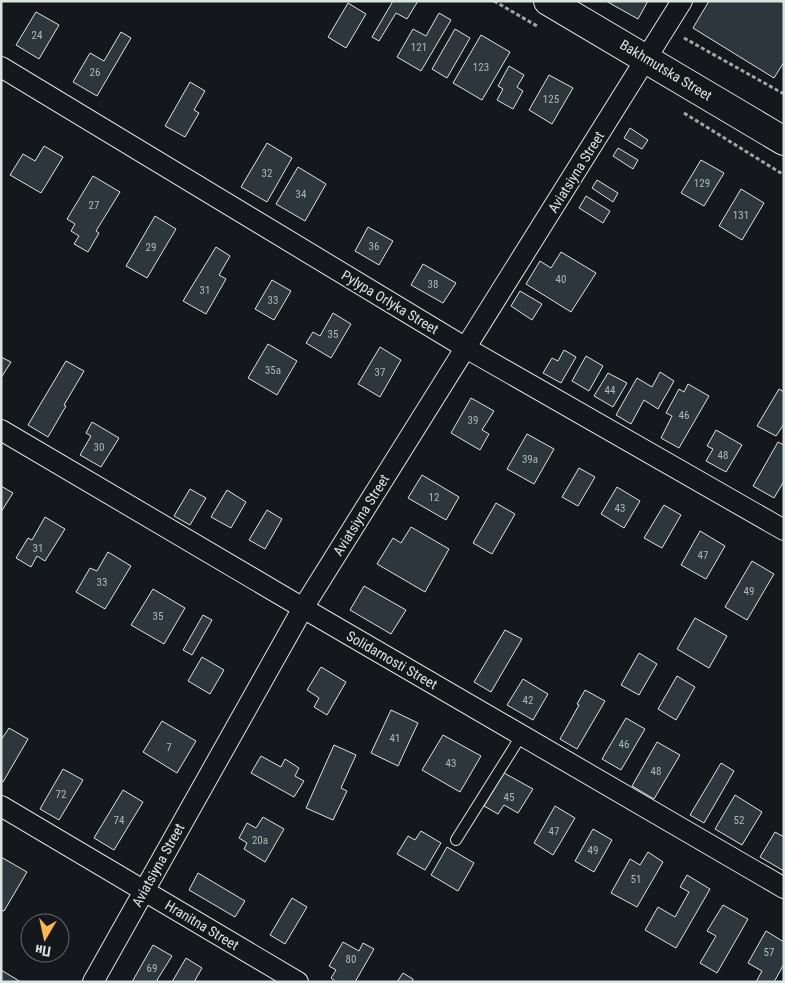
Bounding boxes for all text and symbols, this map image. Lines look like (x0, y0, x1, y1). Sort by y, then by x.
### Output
house number: 24 (32, 29, 43, 42)
street label: Bakhmutska Street (617, 36, 715, 104)
house number: 121 (411, 41, 427, 54)
house number: 123 (473, 61, 489, 74)
house number: 26 (90, 66, 100, 79)
house number: 125 (543, 93, 559, 106)
street label: Aviatsiyna Street (545, 128, 607, 216)
house number: 32 (262, 167, 272, 180)
house number: 129 (694, 177, 710, 190)
house number: 34 (296, 188, 307, 201)
house number: 27 (89, 199, 99, 212)
house number: 131 (733, 209, 749, 222)
house number: 36 (369, 240, 379, 253)
house number: 29 (146, 241, 156, 254)
street label: Pylypa Orlyka Street (339, 267, 441, 337)
house number: 40 (556, 273, 566, 286)
house number: 38 (428, 278, 438, 291)
house number: 31 (200, 284, 210, 297)
house number: 33 (268, 294, 278, 307)
house number: 35 (328, 328, 338, 341)
house number: 35а (265, 364, 281, 377)
house number: 37 (375, 366, 385, 379)
house number: 44 (605, 384, 616, 397)
house number: 46 (679, 409, 689, 422)
house number: 39 (468, 414, 478, 427)
house number: 30 (94, 441, 104, 454)
house number: 48 (718, 449, 728, 462)
house number: 39а (522, 453, 538, 466)
street label: Aviatsiyna Street (330, 471, 392, 559)
house number: 12 (429, 491, 439, 504)
house number: 43 (615, 502, 625, 515)
house number: 31 (33, 542, 43, 555)
house number: 47 (698, 549, 708, 562)
house number: 33 (97, 576, 107, 589)
house number: 49 (744, 585, 754, 598)
house number: 35 (153, 610, 163, 623)
street label: Solidarnosti Street (344, 628, 440, 692)
house number: 42 (523, 694, 533, 707)
house number: 41 (390, 732, 400, 745)
house number: 46 (619, 738, 629, 751)
house number: 7 (166, 741, 172, 754)
house number: 43 (446, 757, 456, 770)
house number: 48 (651, 765, 661, 778)
house number: 72 (56, 788, 66, 801)
house number: 45 (504, 791, 514, 804)
house number: 74 (114, 814, 125, 827)
house number: 52 (734, 814, 744, 827)
street label: Aviatsiyna Street (129, 821, 187, 909)
house number: 47 (549, 825, 559, 838)
house number: 20а (252, 834, 268, 847)
house number: 49 (588, 844, 598, 857)
house number: 51 (631, 873, 641, 886)
street label: Hranitna Street (162, 897, 242, 953)
north arrow (20, 913, 70, 963)
text: Пн (34, 942, 52, 960)
house number: 57 (764, 946, 774, 959)
house number: 80 (346, 953, 356, 966)
house number: 69 (147, 962, 157, 975)

